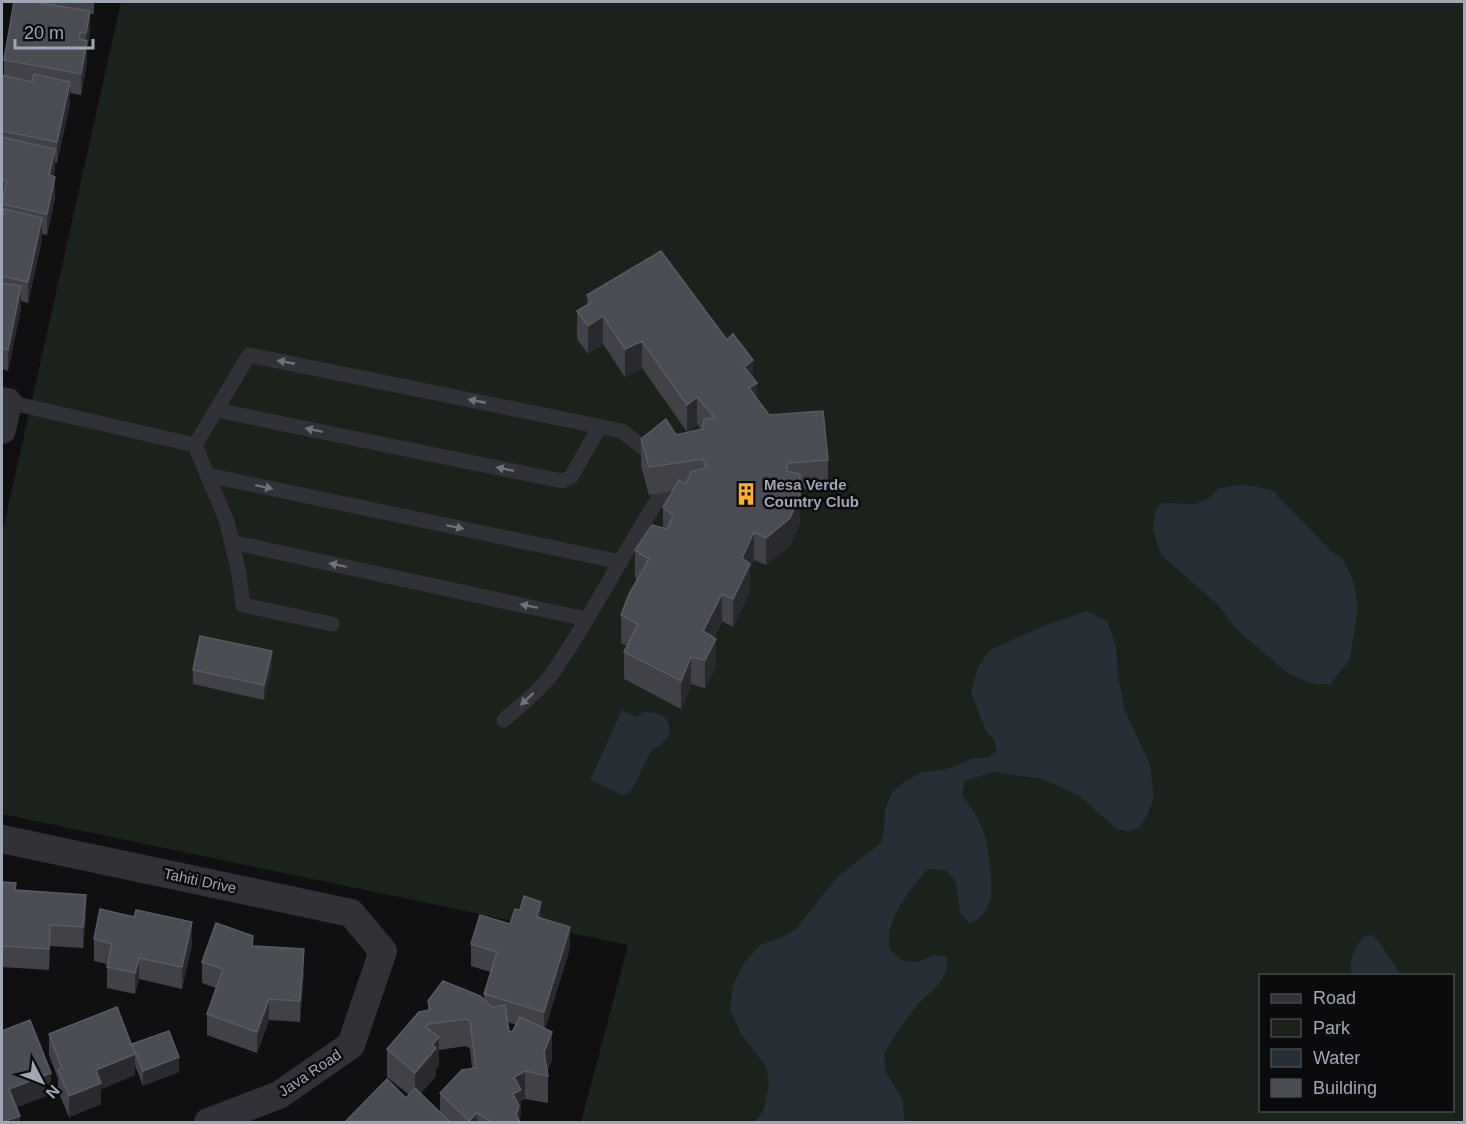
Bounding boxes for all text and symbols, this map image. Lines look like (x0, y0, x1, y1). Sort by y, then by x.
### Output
scale bar (15, 12, 93, 50)
text: 20 m (24, 23, 64, 43)
one-way arrow (276, 357, 295, 366)
one-way arrow (467, 396, 486, 405)
one-way arrow (304, 425, 323, 434)
one-way arrow (495, 464, 514, 474)
place label: Mesa Verde Country Club (764, 476, 859, 510)
building icon: Mesa Verde Country Club (733, 481, 759, 507)
one-way arrow (255, 483, 274, 492)
one-way arrow (446, 523, 465, 532)
one-way arrow (328, 560, 347, 569)
one-way arrow (520, 601, 538, 611)
one-way arrow (520, 691, 534, 705)
street label: Tahiti Drive (162, 864, 238, 897)
legend (1259, 974, 1454, 1112)
text: Road (1313, 988, 1356, 1008)
text: Park (1313, 1018, 1351, 1038)
street label: Java Road (275, 1045, 344, 1100)
text: Water (1313, 1048, 1360, 1068)
north arrow (12, 1052, 72, 1112)
text: Building (1313, 1078, 1377, 1098)
text: N (43, 1082, 63, 1102)

